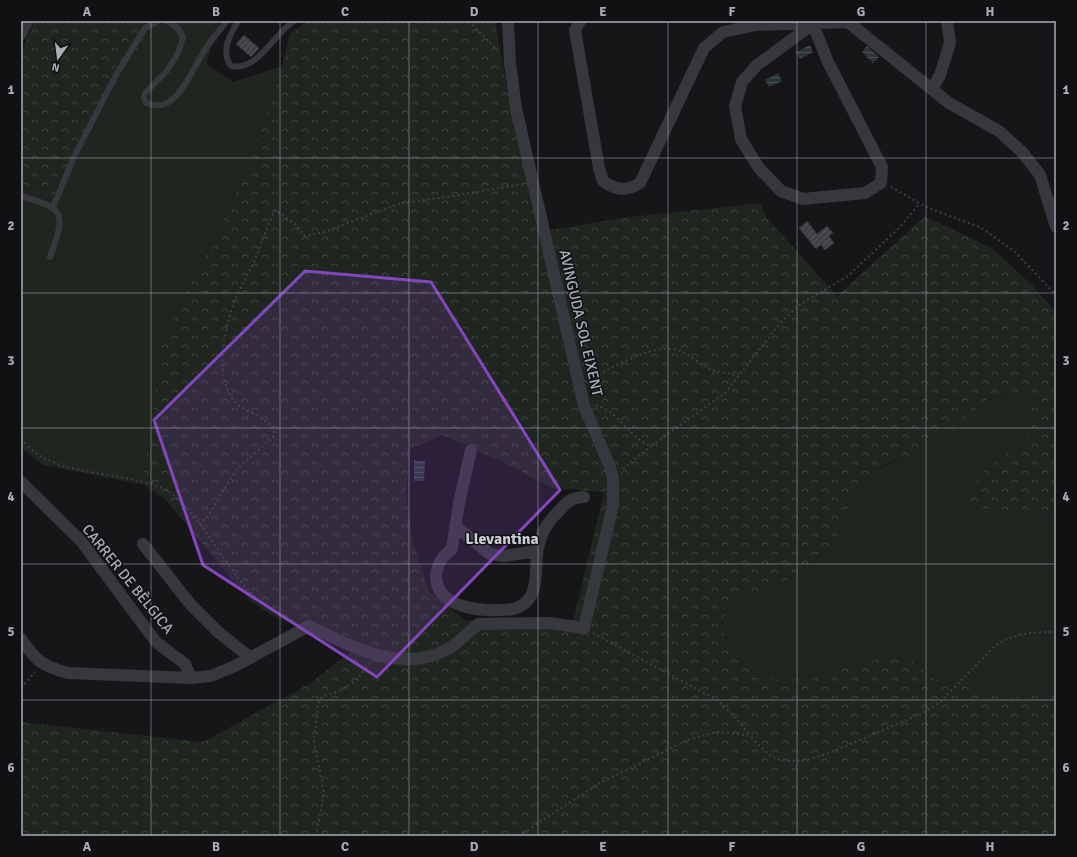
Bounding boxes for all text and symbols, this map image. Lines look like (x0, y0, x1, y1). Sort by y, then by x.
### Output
text: A (83, 4, 92, 20)
text: B (212, 4, 220, 20)
text: C (341, 4, 349, 20)
text: D (470, 4, 479, 20)
text: E (599, 4, 607, 20)
text: F (729, 4, 736, 20)
text: G (857, 4, 865, 20)
text: H (986, 4, 994, 20)
north arrow (38, 38, 78, 78)
text: N (50, 60, 61, 74)
text: 1 (7, 82, 15, 98)
text: 1 (1062, 82, 1070, 98)
text: 2 (7, 218, 15, 234)
text: 2 (1062, 218, 1070, 234)
street label: AVINGUDA SOL EIXENT (555, 248, 607, 399)
text: 3 (7, 353, 15, 369)
text: 3 (1062, 353, 1070, 369)
text: 4 (7, 489, 15, 505)
text: 4 (1062, 489, 1070, 505)
street label: CARRER DE BÈLGICA (78, 520, 179, 637)
district label: Llevantina (465, 529, 539, 549)
text: 5 (7, 624, 15, 640)
text: 5 (1062, 624, 1070, 640)
text: 6 (7, 760, 15, 776)
text: 6 (1062, 760, 1070, 776)
text: A (83, 839, 92, 855)
text: B (212, 839, 220, 855)
text: C (341, 839, 349, 855)
text: D (470, 839, 479, 855)
text: E (599, 839, 607, 855)
text: F (729, 839, 736, 855)
text: G (857, 839, 865, 855)
text: H (986, 839, 994, 855)

